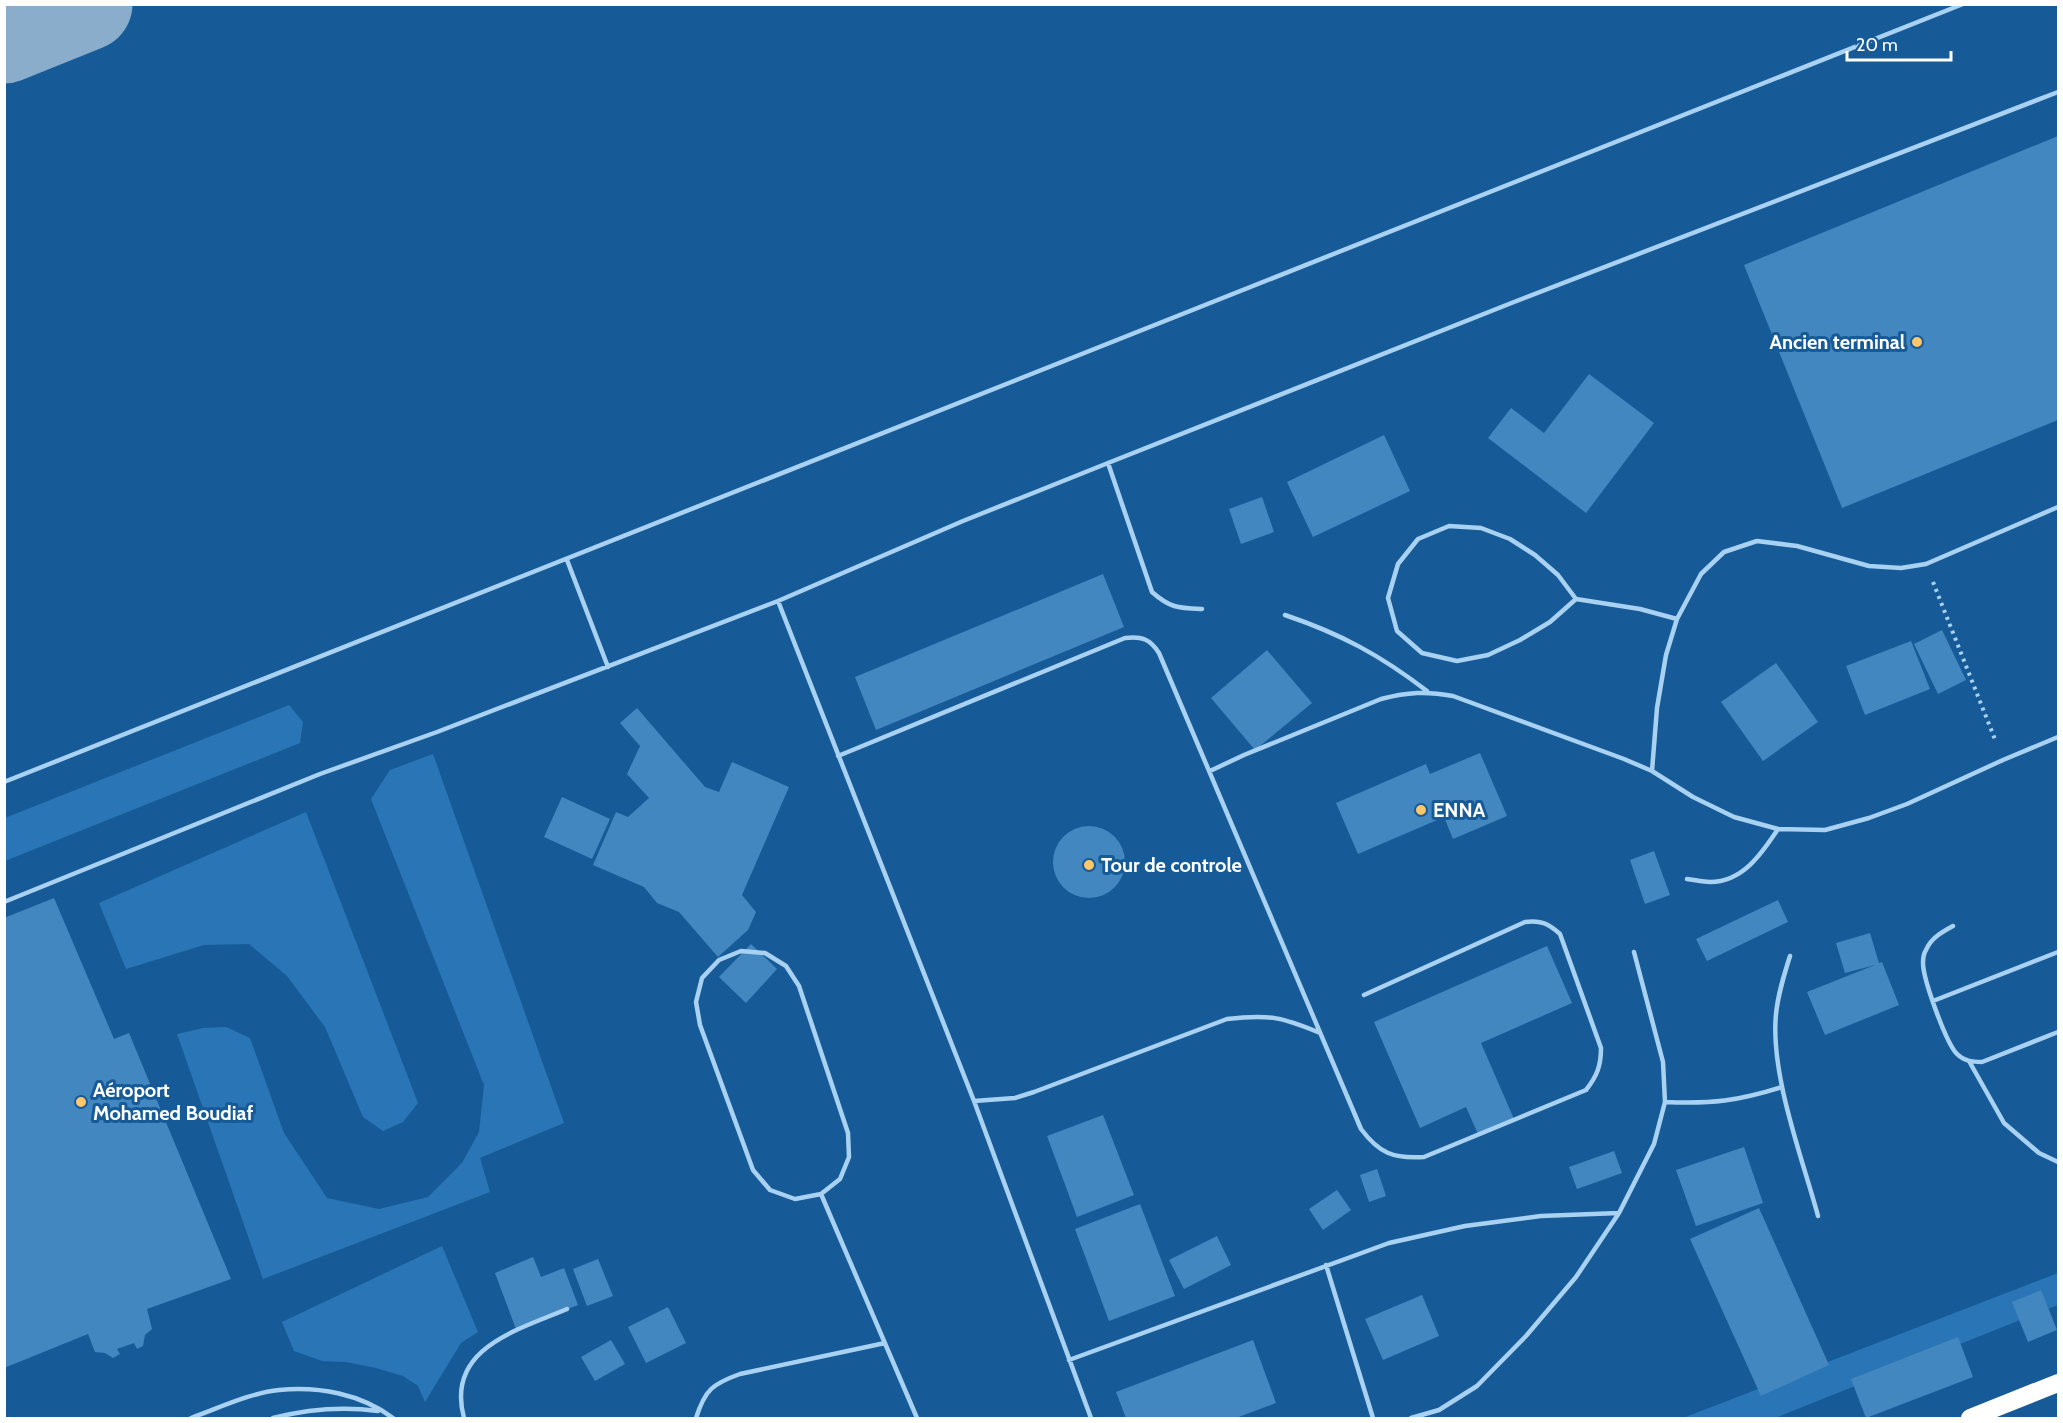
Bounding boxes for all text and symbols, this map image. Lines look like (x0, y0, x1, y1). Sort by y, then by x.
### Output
scale bar (1847, 24, 1950, 62)
text: 20 m (1856, 34, 1898, 56)
place label: Ancien terminal (1770, 330, 1905, 354)
marker: Ancien terminal (1910, 335, 1924, 349)
place label: ENNA (1433, 798, 1486, 822)
marker: ENNA (1414, 803, 1428, 817)
place label: Tour de controle (1101, 853, 1242, 877)
marker: Tour de controle (1082, 858, 1096, 872)
place label: Aéroport Mohamed Boudiaf (93, 1078, 253, 1125)
marker: Aéroport Mohamed Boudiaf (74, 1095, 88, 1109)

